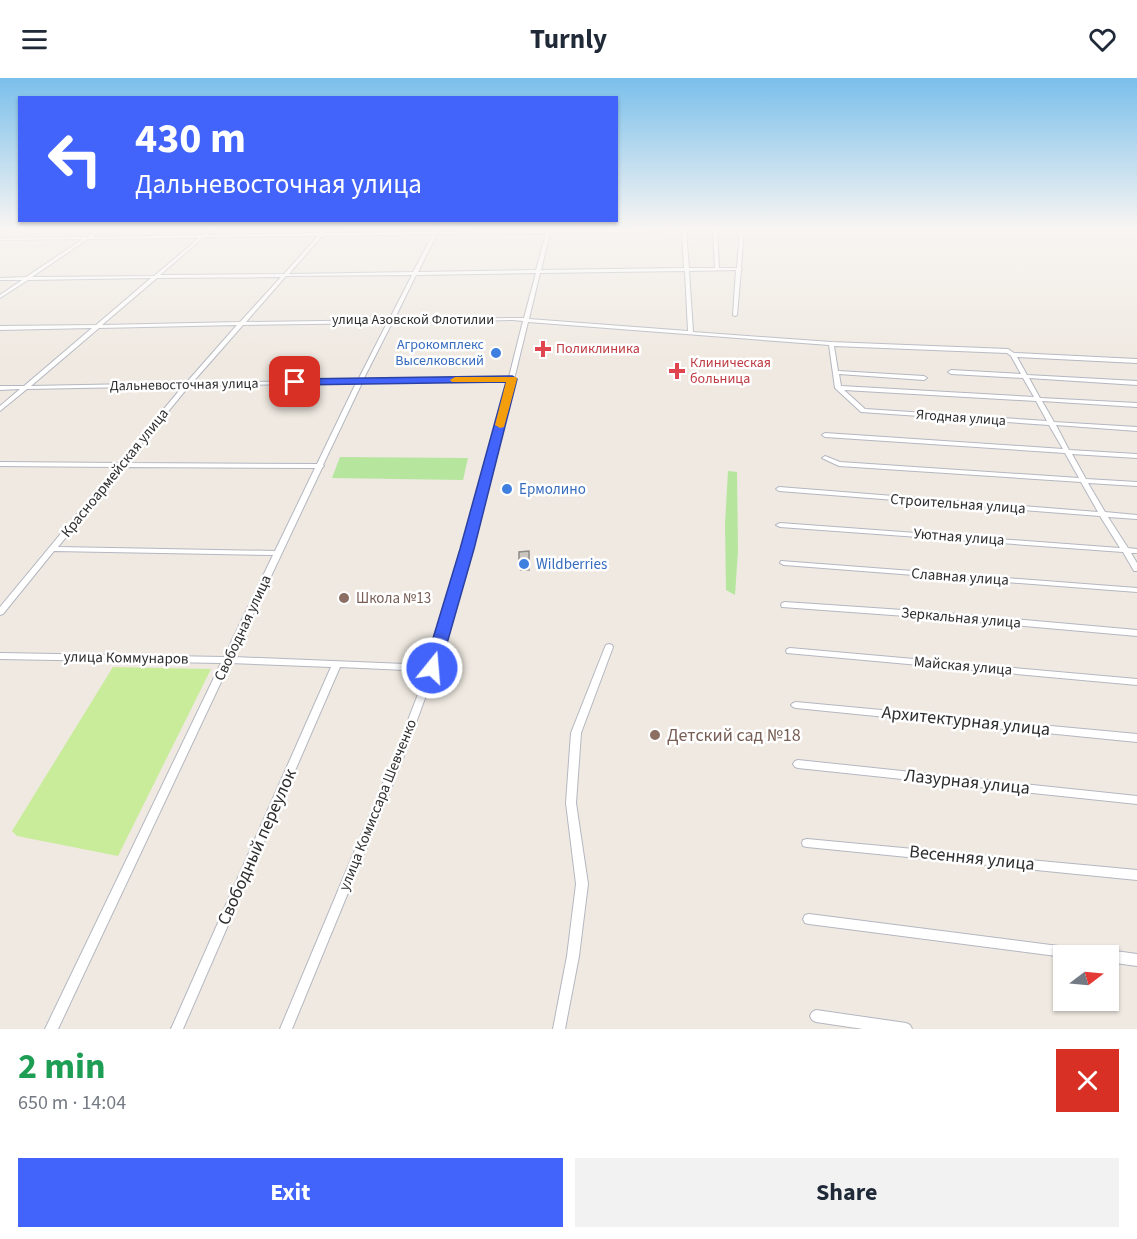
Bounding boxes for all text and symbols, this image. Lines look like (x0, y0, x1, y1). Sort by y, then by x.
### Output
text: Turnly (530, 20, 607, 59)
icon: menu (18, 23, 51, 56)
icon: heart (1086, 23, 1119, 56)
text: 430 m (135, 109, 246, 169)
icon: left (36, 120, 114, 198)
text: Дальневосточная улица (135, 165, 422, 204)
street label: улица Азовской Флотилии (332, 310, 494, 330)
place label: Агрокомплекс Выселковский (395, 335, 485, 371)
place label: Поликлиника (556, 339, 640, 359)
marker: Поликлиника (534, 340, 552, 358)
marker: Агрокомплекс Выселковский (489, 346, 503, 360)
place label: Клиническая больница (690, 353, 771, 389)
pin (269, 356, 320, 407)
marker: Клиническая больница (668, 362, 686, 380)
icon: arrive (278, 365, 311, 398)
street label: Дальневосточная улица (109, 374, 259, 396)
street label: Красноармейская улица (56, 404, 174, 542)
street label: Ягодная улица (915, 405, 1007, 431)
place label: Ермолино (519, 479, 586, 500)
marker: Ермолино (500, 482, 514, 496)
street label: Строительная улица (890, 489, 1026, 519)
street label: Уютная улица (913, 523, 1005, 551)
place label: Wildberries (536, 554, 607, 575)
marker: Wildberries (517, 557, 531, 571)
street label: Славная улица (911, 563, 1009, 591)
street label: Свободная улица (209, 572, 277, 684)
place label: Школа №13 (356, 588, 431, 609)
marker: Школа №13 (337, 591, 351, 605)
street label: Зеркальная улица (900, 602, 1022, 634)
position arrow (400, 636, 464, 700)
street label: улица Коммунаров (63, 646, 189, 670)
street label: Майская улица (913, 651, 1013, 681)
street label: Архитектурная улица (881, 700, 1051, 742)
street label: улица Комиссара Шевченко (334, 716, 422, 894)
place label: Детский сад №18 (667, 723, 801, 748)
marker: Детский сад №18 (648, 728, 662, 742)
street label: Лазурная улица (903, 763, 1031, 801)
street label: Свободный переулок (211, 765, 303, 929)
street label: Весенняя улица (908, 839, 1036, 877)
north arrow (1053, 945, 1119, 1011)
map controls (1053, 945, 1119, 1011)
text: 2 min (18, 1041, 106, 1092)
button: close (1056, 1049, 1119, 1112)
text: 650 m · 14:04 (18, 1089, 126, 1117)
button: Exit (18, 1158, 563, 1227)
button: Share (575, 1158, 1119, 1227)

